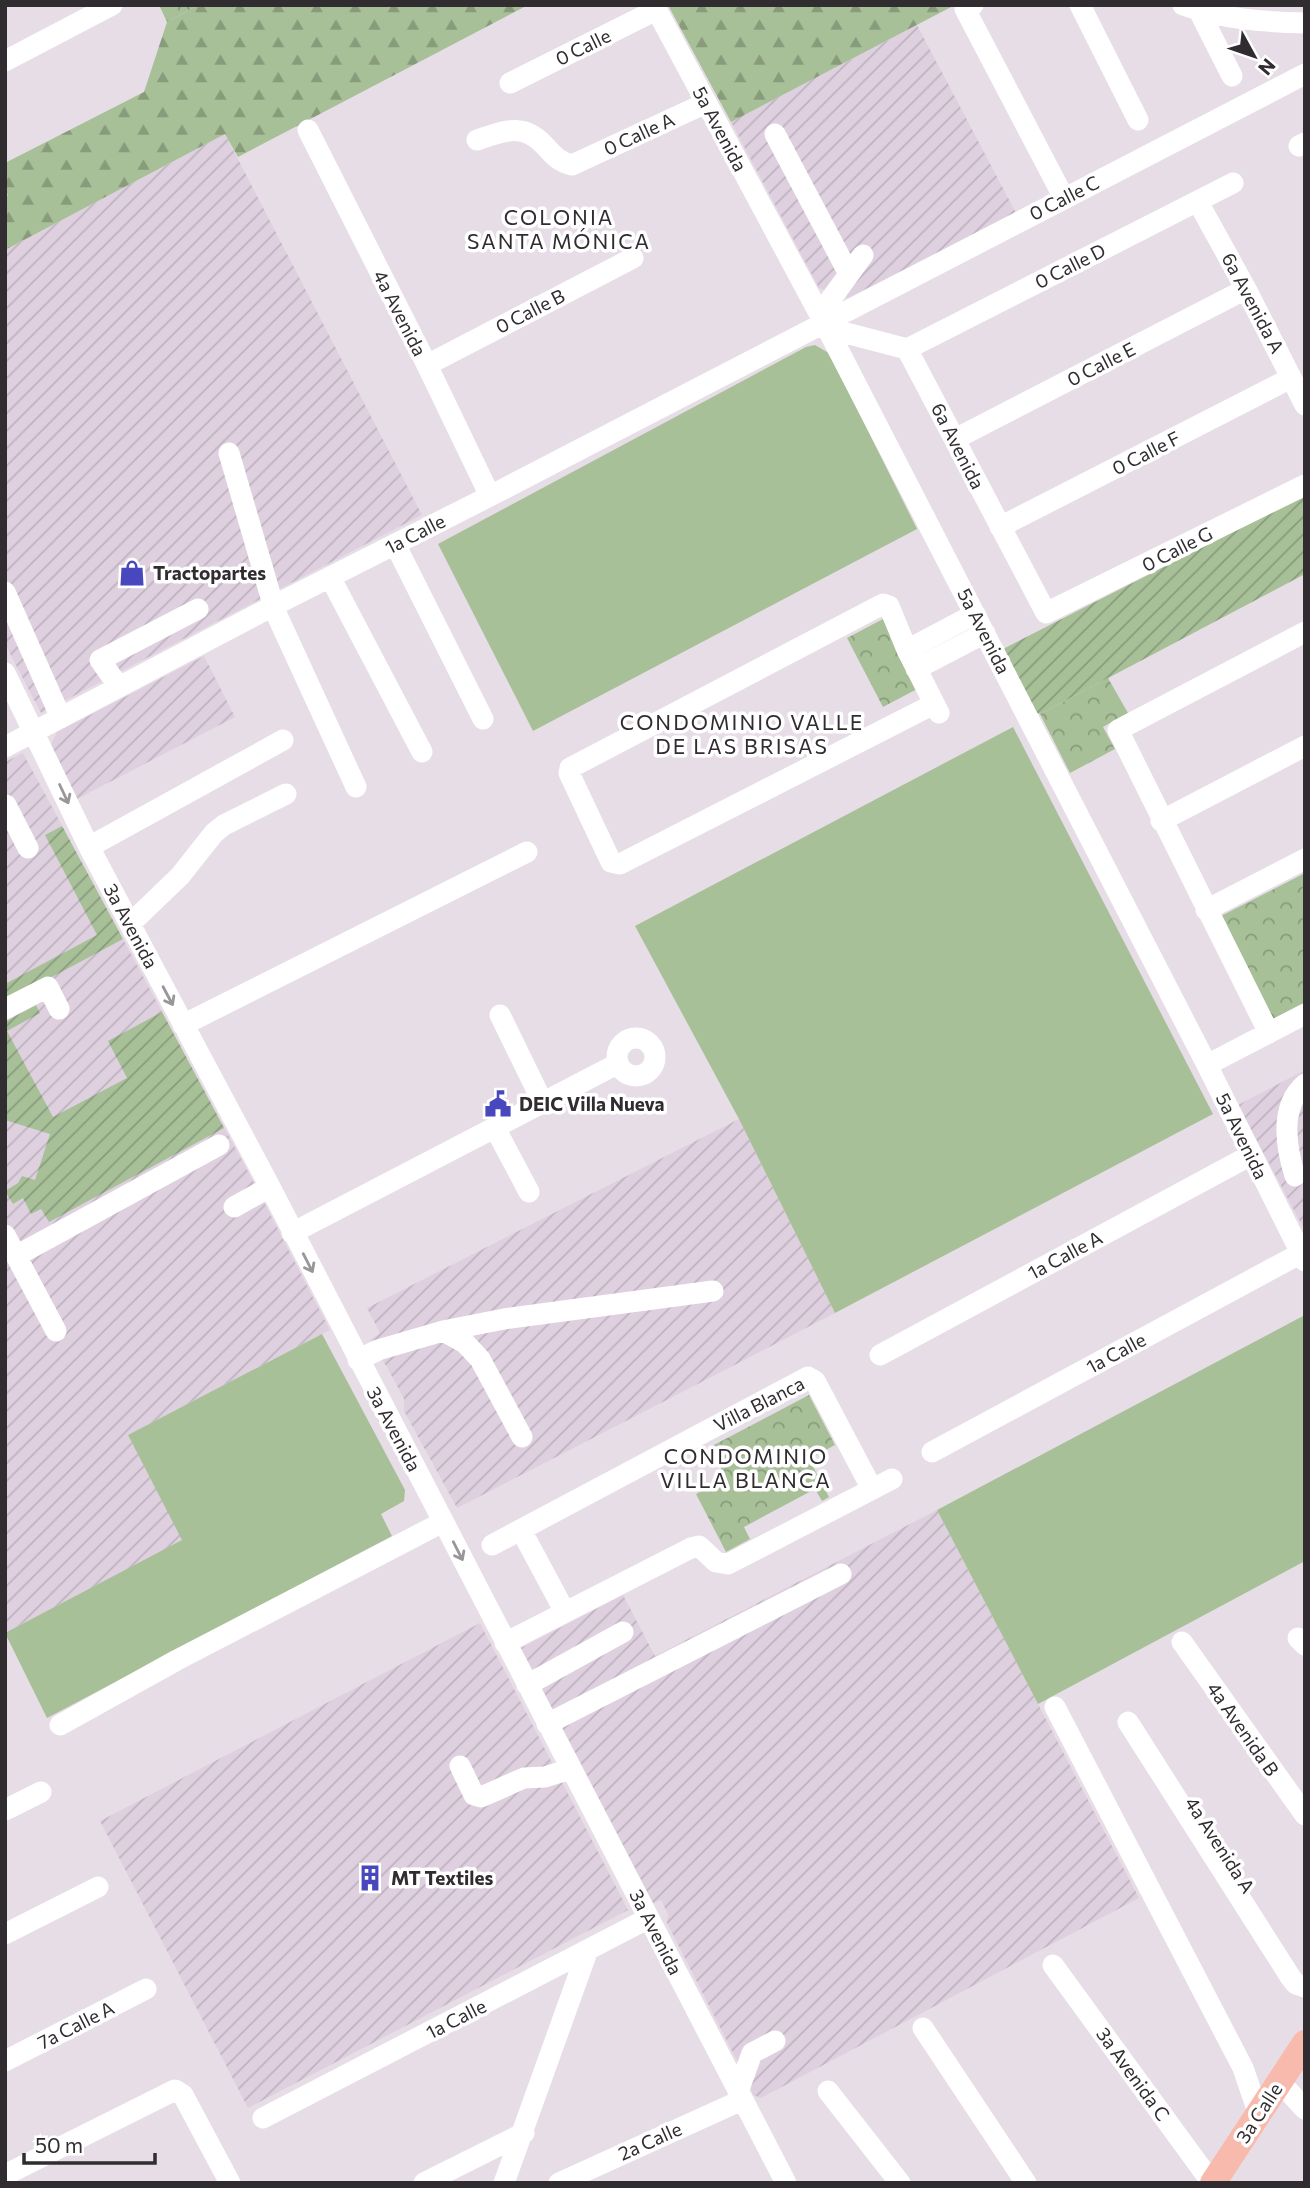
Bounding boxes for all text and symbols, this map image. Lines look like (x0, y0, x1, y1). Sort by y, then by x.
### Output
north arrow (1219, 21, 1289, 91)
street label: 0 Calle (551, 23, 614, 70)
text: N (1254, 54, 1281, 80)
street label: 5a Avenida (688, 82, 752, 175)
street label: 0 Calle A (600, 107, 678, 160)
street label: 0 Calle C (1025, 170, 1103, 225)
district label: COLONIA SANTA MÓNICA (467, 204, 651, 253)
street label: 0 Calle D (1031, 238, 1109, 293)
street label: 6a Avenida A (1217, 249, 1290, 357)
street label: 4a Avenida (369, 266, 432, 360)
street label: 0 Calle B (491, 283, 568, 338)
street label: 0 Calle E (1063, 337, 1139, 391)
street label: 6a Avenida (927, 399, 990, 493)
street label: 0 Calle F (1108, 426, 1184, 479)
street label: 1a Calle (381, 509, 449, 558)
street label: 0 Calle G (1138, 521, 1216, 576)
shop icon: Tractopartes (117, 558, 147, 588)
place label: Tractopartes (153, 561, 266, 584)
street label: 5a Avenida (953, 584, 1016, 677)
district label: CONDOMINIO VALLE DE LAS BRISAS (620, 709, 864, 758)
one-way arrow (58, 783, 71, 804)
street label: 3a Avenida (99, 879, 163, 972)
one-way arrow (161, 985, 175, 1006)
public building icon: DEIC Villa Nueva (483, 1089, 513, 1119)
street label: 5a Avenida (1212, 1089, 1273, 1183)
place label: DEIC Villa Nueva (519, 1092, 665, 1115)
street label: 1a Calle A (1024, 1225, 1106, 1284)
one-way arrow (301, 1252, 315, 1272)
street label: 1a Calle (1082, 1327, 1150, 1378)
street label: Villa Blanca (710, 1371, 808, 1436)
street label: 3a Avenida (362, 1382, 426, 1475)
district label: CONDOMINIO VILLA BLANCA (660, 1443, 832, 1492)
one-way arrow (452, 1540, 465, 1561)
street label: 4a Avenida B (1203, 1677, 1284, 1780)
street label: 4a Avenida A (1181, 1792, 1260, 1897)
building icon: MT Textiles (355, 1863, 385, 1893)
place label: MT Textiles (391, 1866, 494, 1889)
street label: 3a Avenida (625, 1885, 688, 1978)
street label: 1a Calle (422, 1994, 490, 2043)
street label: 7a Calle A (34, 1996, 118, 2054)
street label: 3a Avenida C (1092, 2023, 1175, 2125)
street label: 3a Calle (1231, 2078, 1286, 2147)
street label: 2a Calle (615, 2116, 685, 2165)
scale bar (24, 2122, 156, 2166)
text: 50 m (35, 2132, 83, 2157)

